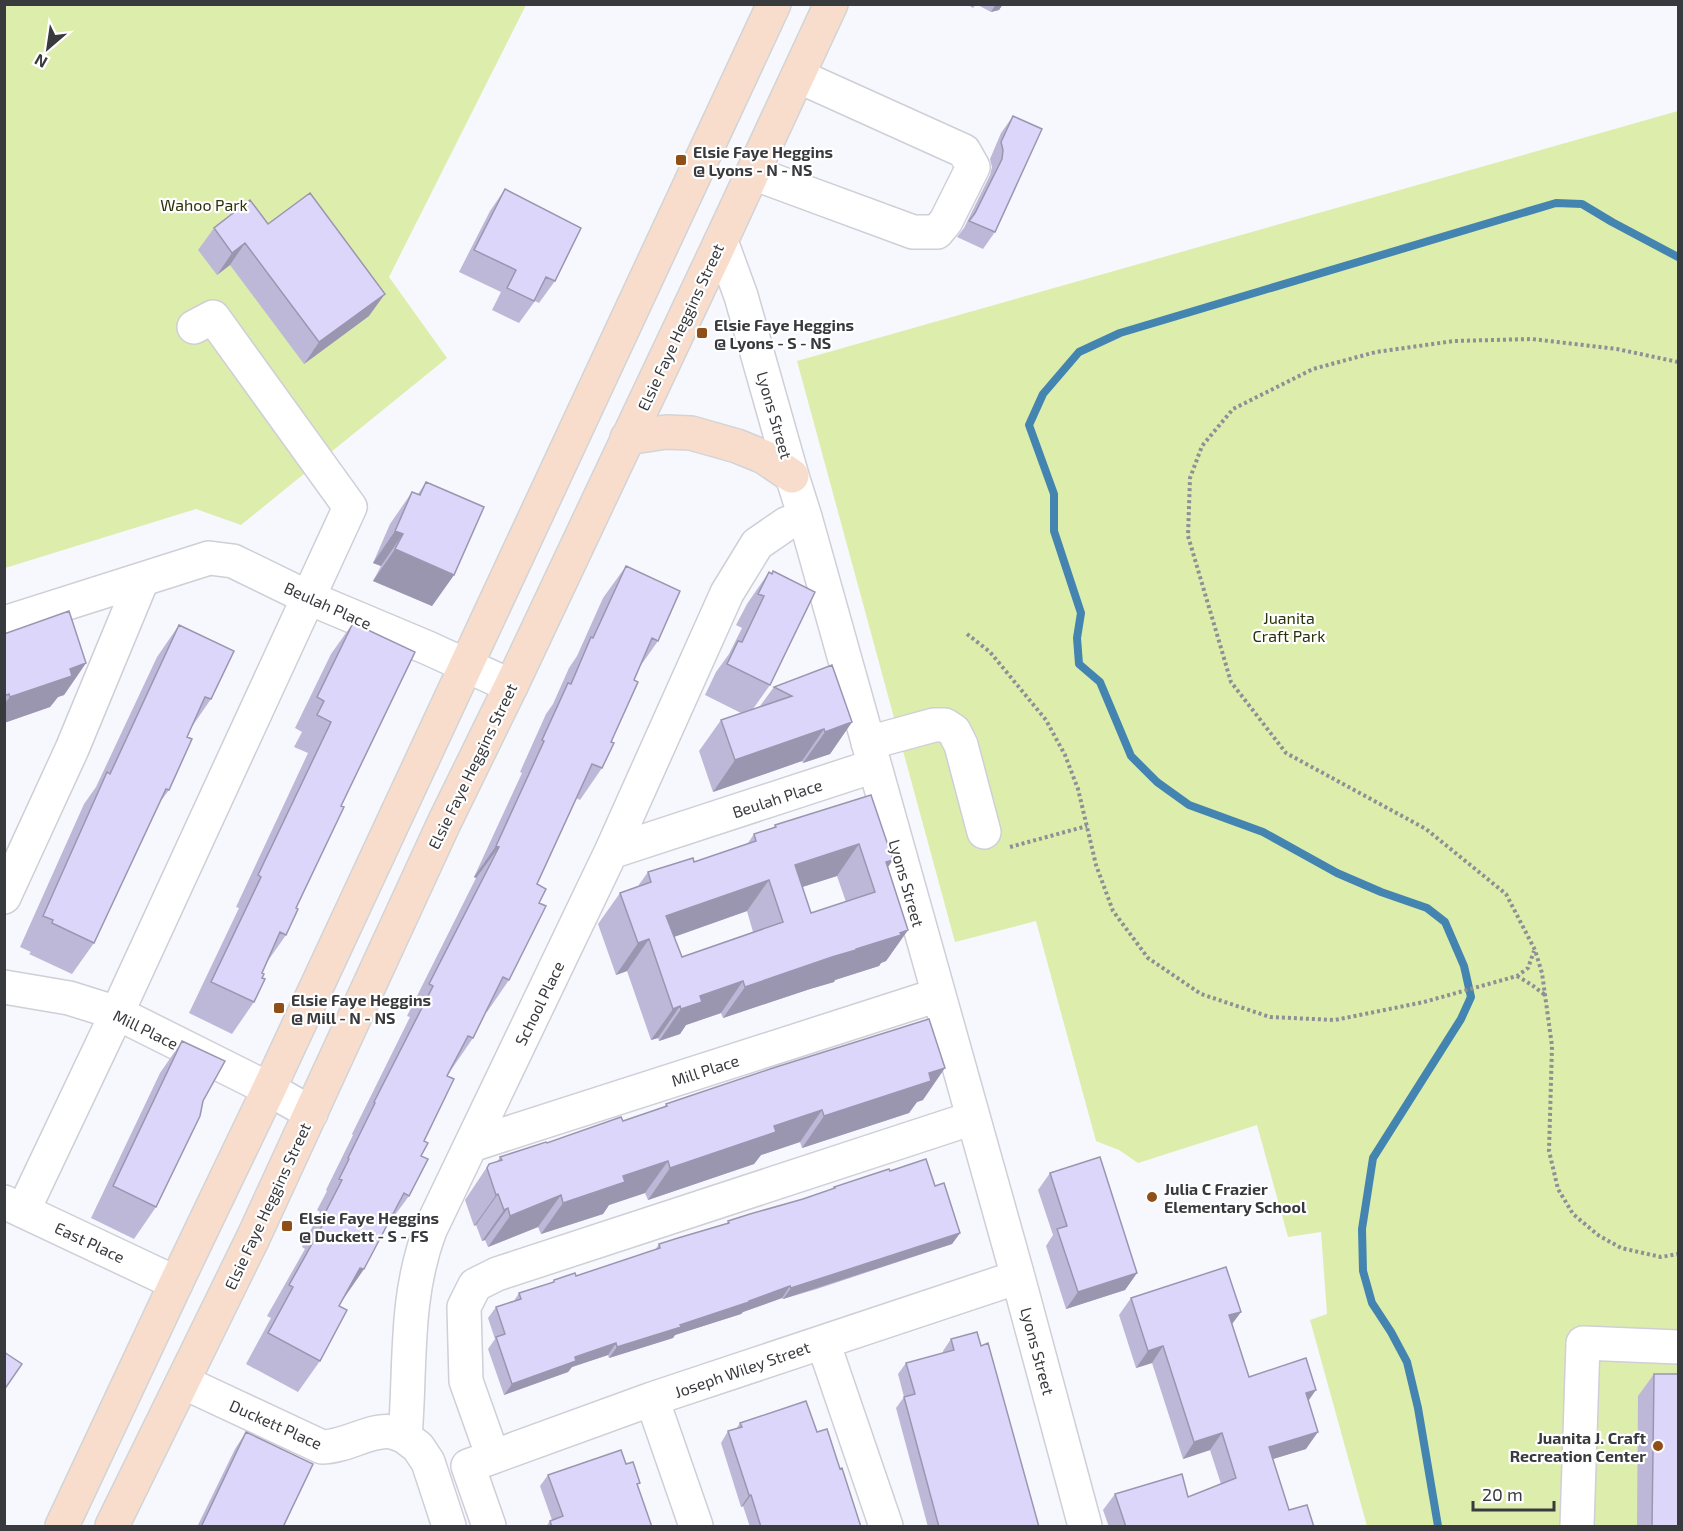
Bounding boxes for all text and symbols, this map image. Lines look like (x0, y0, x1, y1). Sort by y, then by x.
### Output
north arrow (18, 18, 78, 78)
text: N (31, 50, 50, 73)
place label: Elsie Faye Heggins @ Lyons - N - NS (693, 142, 833, 180)
marker: Elsie Faye Heggins @ Lyons - N - NS (674, 153, 688, 167)
park label: Wahoo Park (160, 195, 248, 214)
street label: Elsie Faye Heggins Street (633, 240, 727, 414)
place label: Elsie Faye Heggins @ Lyons - S - NS (714, 315, 854, 353)
marker: Elsie Faye Heggins @ Lyons - S - NS (695, 326, 709, 340)
street label: Lyons Street (753, 369, 797, 461)
street label: Beulah Place (282, 577, 374, 633)
park label: Juanita Craft Park (1253, 608, 1325, 645)
street label: Elsie Faye Heggins Street (424, 680, 520, 852)
street label: Beulah Place (730, 775, 824, 821)
street label: Lyons Street (885, 837, 929, 929)
street label: School Place (510, 958, 568, 1048)
place label: Elsie Faye Heggins @ Mill - N - NS (291, 990, 431, 1027)
marker: Elsie Faye Heggins @ Mill - N - NS (272, 1001, 286, 1015)
street label: Mill Place (110, 1005, 182, 1053)
street label: Mill Place (669, 1050, 741, 1090)
street label: Elsie Faye Heggins Street (220, 1119, 314, 1293)
place label: Julia C Frazier Elementary School (1164, 1179, 1307, 1217)
marker: Julia C Frazier Elementary School (1145, 1190, 1159, 1204)
place label: Elsie Faye Heggins @ Duckett - S - FS (299, 1208, 439, 1245)
street label: East Place (52, 1218, 128, 1266)
marker: Elsie Faye Heggins @ Duckett - S - FS (280, 1219, 294, 1233)
street label: Lyons Street (1017, 1305, 1059, 1397)
street label: Joseph Wiley Street (672, 1337, 812, 1401)
street label: Duckett Place (227, 1395, 325, 1453)
place label: Juanita J. Craft Recreation Center (1510, 1428, 1646, 1465)
marker: Juanita J. Craft Recreation Center (1651, 1439, 1665, 1453)
scale bar (1473, 1474, 1554, 1512)
text: 20 m (1482, 1483, 1523, 1505)

